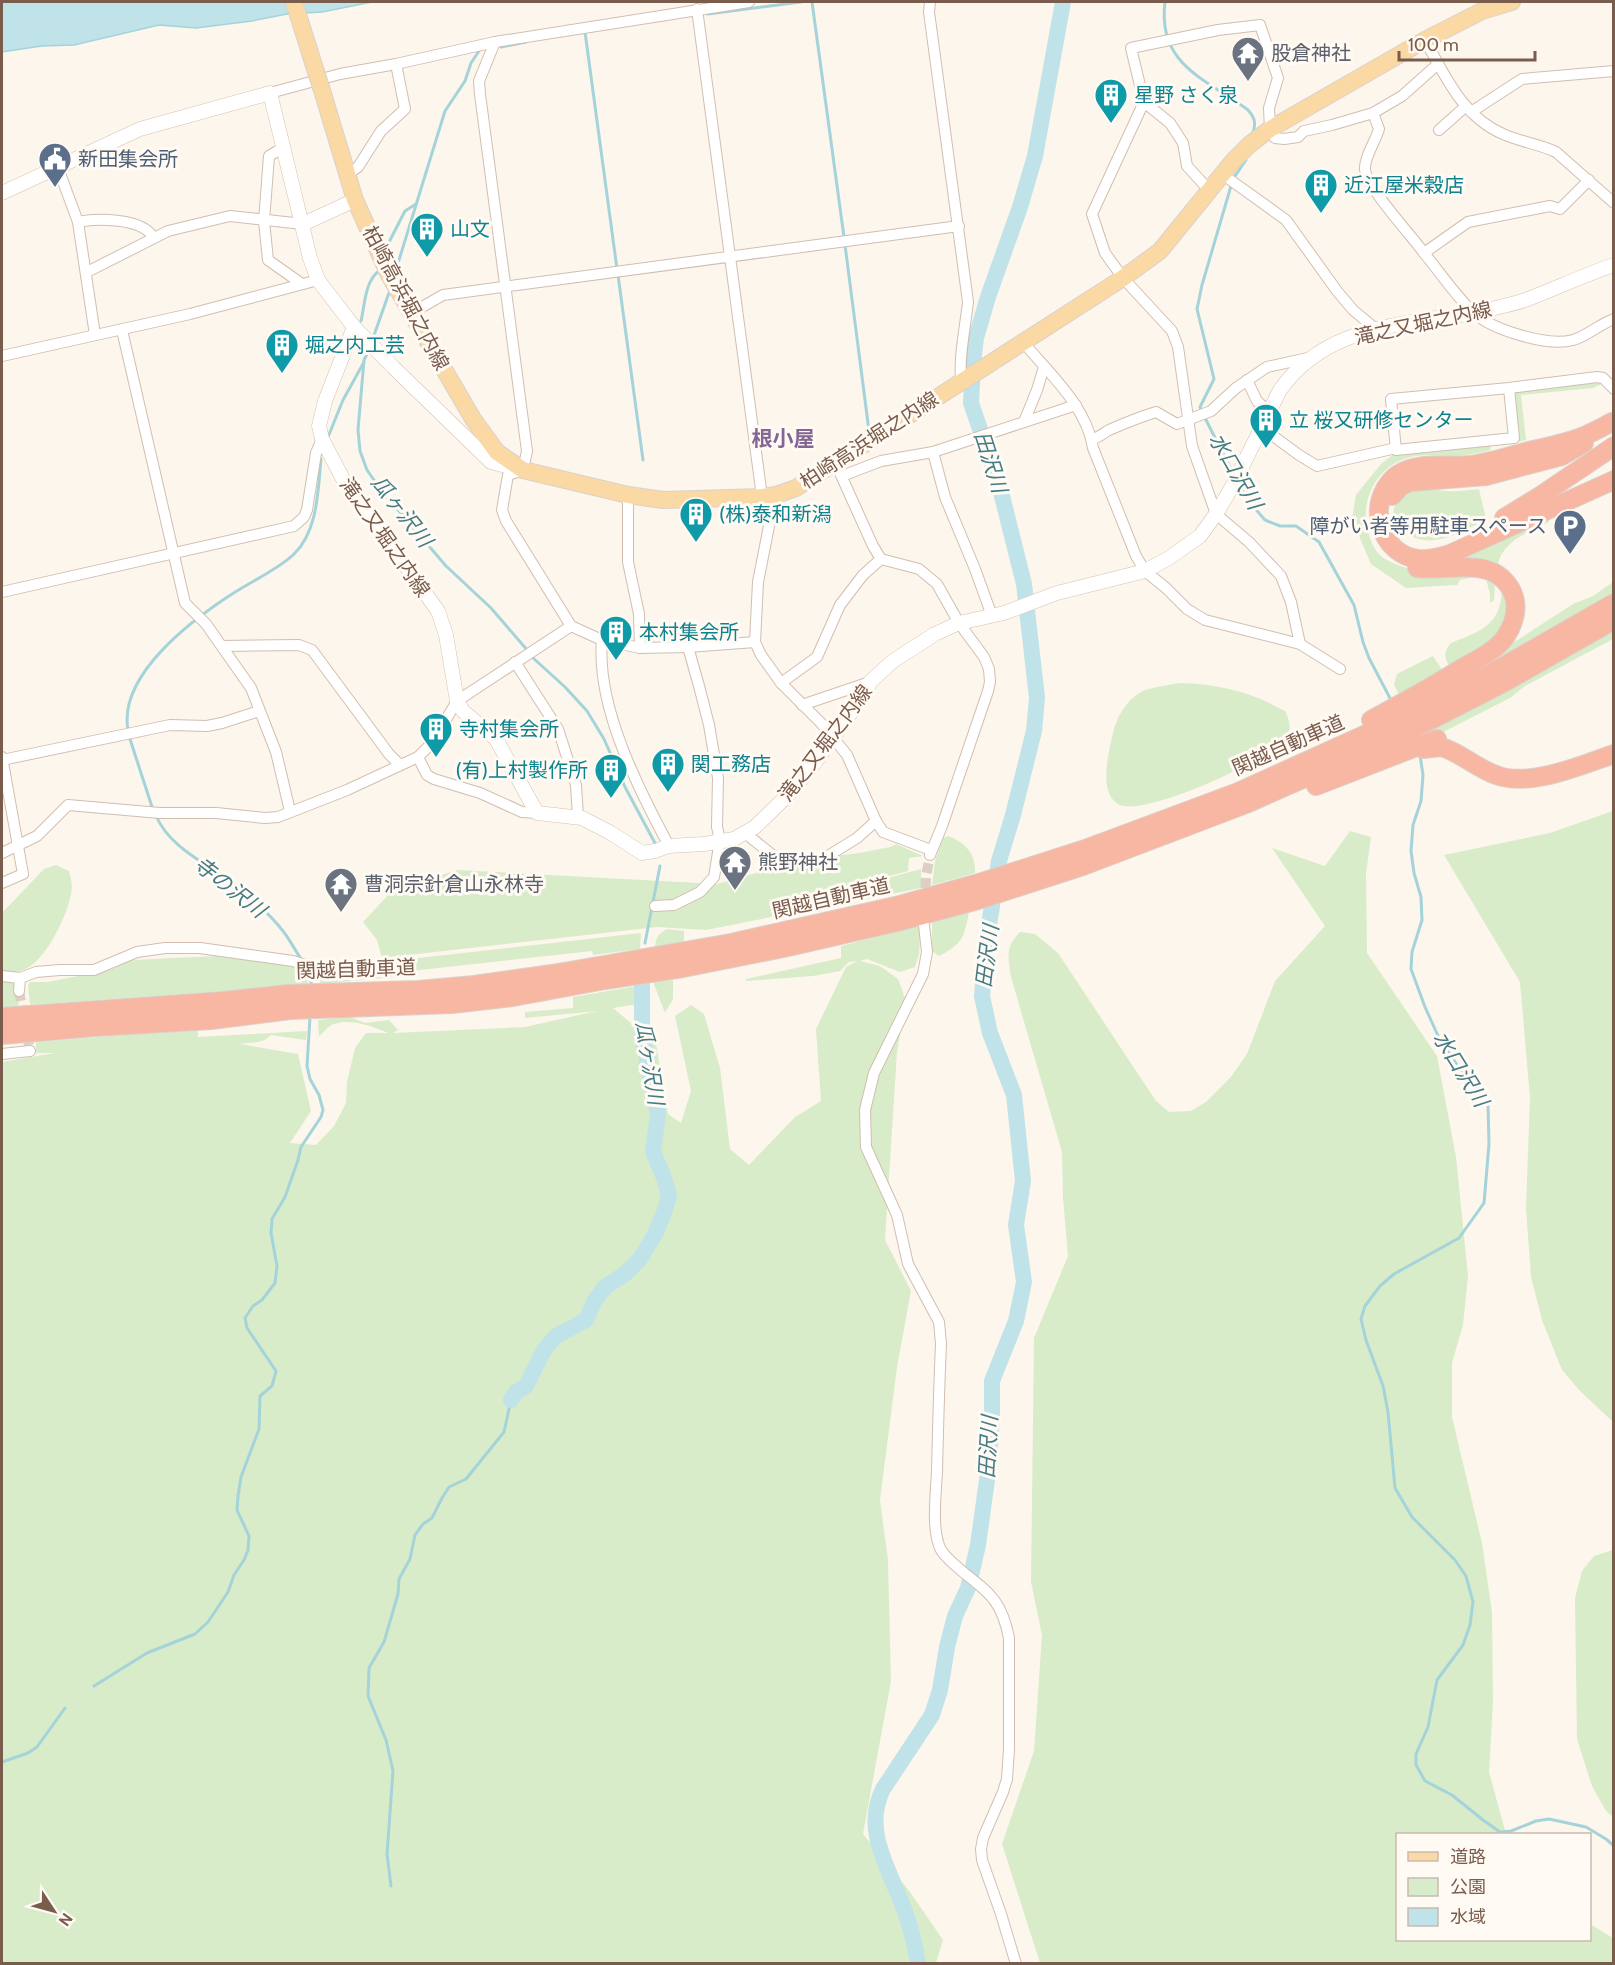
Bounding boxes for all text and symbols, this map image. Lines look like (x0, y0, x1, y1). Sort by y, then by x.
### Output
scale bar (1399, 24, 1536, 62)
text: 100 m (1408, 34, 1459, 56)
temple icon: 股倉神社 (1230, 35, 1266, 82)
place label: 股倉神社 (1271, 41, 1351, 65)
building icon: 星野 さく泉 (1093, 77, 1129, 124)
place label: 星野 さく泉 (1134, 83, 1239, 107)
public building icon: 新田集会所 (37, 141, 73, 188)
place label: 新田集会所 (78, 147, 178, 171)
building icon: 近江屋米穀店 (1303, 167, 1339, 214)
place label: 近江屋米穀店 (1344, 173, 1464, 197)
building icon: 山文 (409, 211, 445, 258)
place label: 山文 (450, 217, 490, 241)
street label: 柏崎高浜堀之内線 (358, 222, 454, 374)
street label: 滝之又堀之内線 (1352, 297, 1494, 349)
building icon: 堀之内工芸 (264, 327, 300, 374)
place label: 堀之内工芸 (305, 333, 405, 357)
street label: 柏崎高浜堀之内線 (795, 386, 943, 494)
building icon: 立 桜又研修センター (1248, 402, 1284, 449)
place label: 立 桜又研修センター (1289, 408, 1474, 432)
district label: 根小屋 (752, 426, 815, 451)
water label: 田沢川 (969, 428, 1013, 498)
water label: 水口沢川 (1204, 428, 1269, 515)
water label: 瓜ヶ沢川 (366, 470, 439, 553)
street label: 滝之又堀之内線 (335, 473, 435, 601)
building icon: (株)泰和新潟 (678, 496, 714, 543)
place label: (株)泰和新潟 (719, 502, 832, 526)
parking icon: 障がい者等用駐車スペース (1552, 508, 1588, 555)
place label: 障がい者等用駐車スペース (1309, 514, 1547, 538)
building icon: 本村集会所 (598, 614, 634, 661)
place label: 本村集会所 (639, 620, 739, 644)
street label: 滝之又堀之内線 (773, 680, 877, 806)
street label: 関越自動車道 (1228, 710, 1348, 780)
building icon: 寺村集会所 (418, 711, 454, 758)
place label: 寺村集会所 (459, 717, 559, 741)
building icon: 関工務店 (650, 746, 686, 793)
building icon: (有)上村製作所 (593, 752, 629, 799)
place label: 関工務店 (691, 752, 771, 776)
place label: (有)上村製作所 (455, 758, 588, 782)
temple icon: 熊野神社 (717, 844, 753, 891)
place label: 熊野神社 (758, 850, 838, 874)
water label: 寺の沢川 (189, 851, 272, 924)
temple icon: 曹洞宗針倉山永林寺 (323, 866, 359, 913)
place label: 曹洞宗針倉山永林寺 (364, 872, 544, 896)
street label: 関越自動車道 (770, 873, 892, 923)
water label: 田沢川 (971, 921, 1003, 989)
street label: 関越自動車道 (296, 955, 416, 983)
water label: 瓜ヶ沢川 (631, 1020, 669, 1108)
water label: 水口沢川 (1428, 1027, 1495, 1113)
water label: 田沢川 (974, 1413, 1002, 1479)
legend (1396, 1833, 1591, 1941)
text: 道路 (1450, 1846, 1486, 1868)
text: 公園 (1450, 1876, 1486, 1898)
north arrow (24, 1881, 84, 1941)
text: 水域 (1450, 1906, 1486, 1928)
text: N (55, 1909, 77, 1930)

